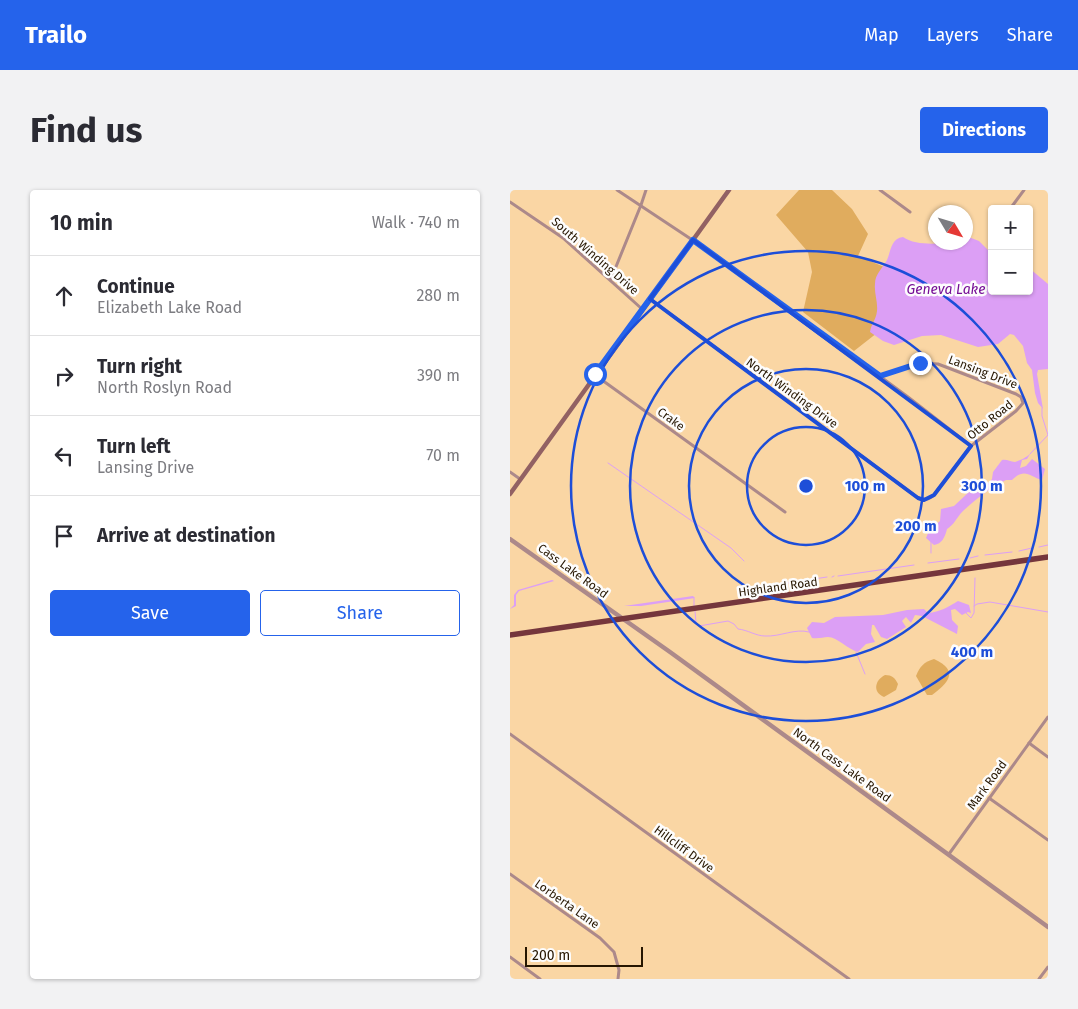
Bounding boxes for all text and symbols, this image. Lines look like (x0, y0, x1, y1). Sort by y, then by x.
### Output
text: Trailo (25, 21, 87, 49)
text: Map (864, 24, 899, 46)
text: Layers (927, 24, 979, 46)
text: Share (1007, 24, 1053, 46)
button: Directions (920, 107, 1048, 153)
text: Find us (30, 109, 142, 151)
north arrow (928, 205, 973, 250)
map controls (988, 205, 1033, 295)
button: + (988, 205, 1033, 250)
text: 10 min (50, 210, 113, 236)
text: Walk · 740 m (372, 213, 460, 232)
street label: South Winding Drive (549, 214, 641, 298)
button: − (988, 250, 1033, 295)
text: Continue (97, 275, 175, 298)
water label: Geneva Lake (907, 281, 986, 298)
icon: ahead (50, 282, 78, 310)
text: 280 m (416, 286, 460, 305)
text: Elizabeth Lake Road (97, 298, 242, 317)
route end (909, 352, 932, 375)
street label: Lansing Drive (946, 352, 1020, 392)
text: Turn right (97, 355, 182, 378)
street label: North Winding Drive (743, 355, 841, 431)
icon: right (50, 362, 78, 390)
route start (584, 363, 607, 386)
text: 390 m (417, 366, 460, 385)
text: North Roslyn Road (97, 378, 232, 397)
street label: Otto Road (964, 397, 1016, 443)
street label: Crake (655, 405, 687, 433)
text: Turn left (97, 435, 171, 458)
icon: left (50, 442, 78, 470)
text: 70 m (426, 446, 460, 465)
text: Lansing Drive (97, 458, 194, 477)
centre of rings (797, 477, 815, 495)
text: 100 m (845, 477, 885, 495)
text: 300 m (960, 477, 1003, 495)
text: 200 m (895, 517, 937, 535)
icon: arrive (50, 522, 78, 550)
text: Arrive at destination (97, 524, 276, 547)
street label: Cass Lake Road (535, 541, 611, 601)
street label: Highland Road (737, 575, 819, 599)
button: Save (50, 590, 250, 636)
button: Share (260, 590, 460, 636)
text: 400 m (951, 643, 993, 661)
street label: North Cass Lake Road (790, 725, 894, 805)
street label: Mark Road (964, 758, 1010, 812)
street label: Hillcliff Drive (651, 823, 717, 875)
street label: Lorberta Lane (532, 877, 602, 931)
scale bar (525, 944, 642, 967)
text: 200 m (532, 947, 570, 964)

